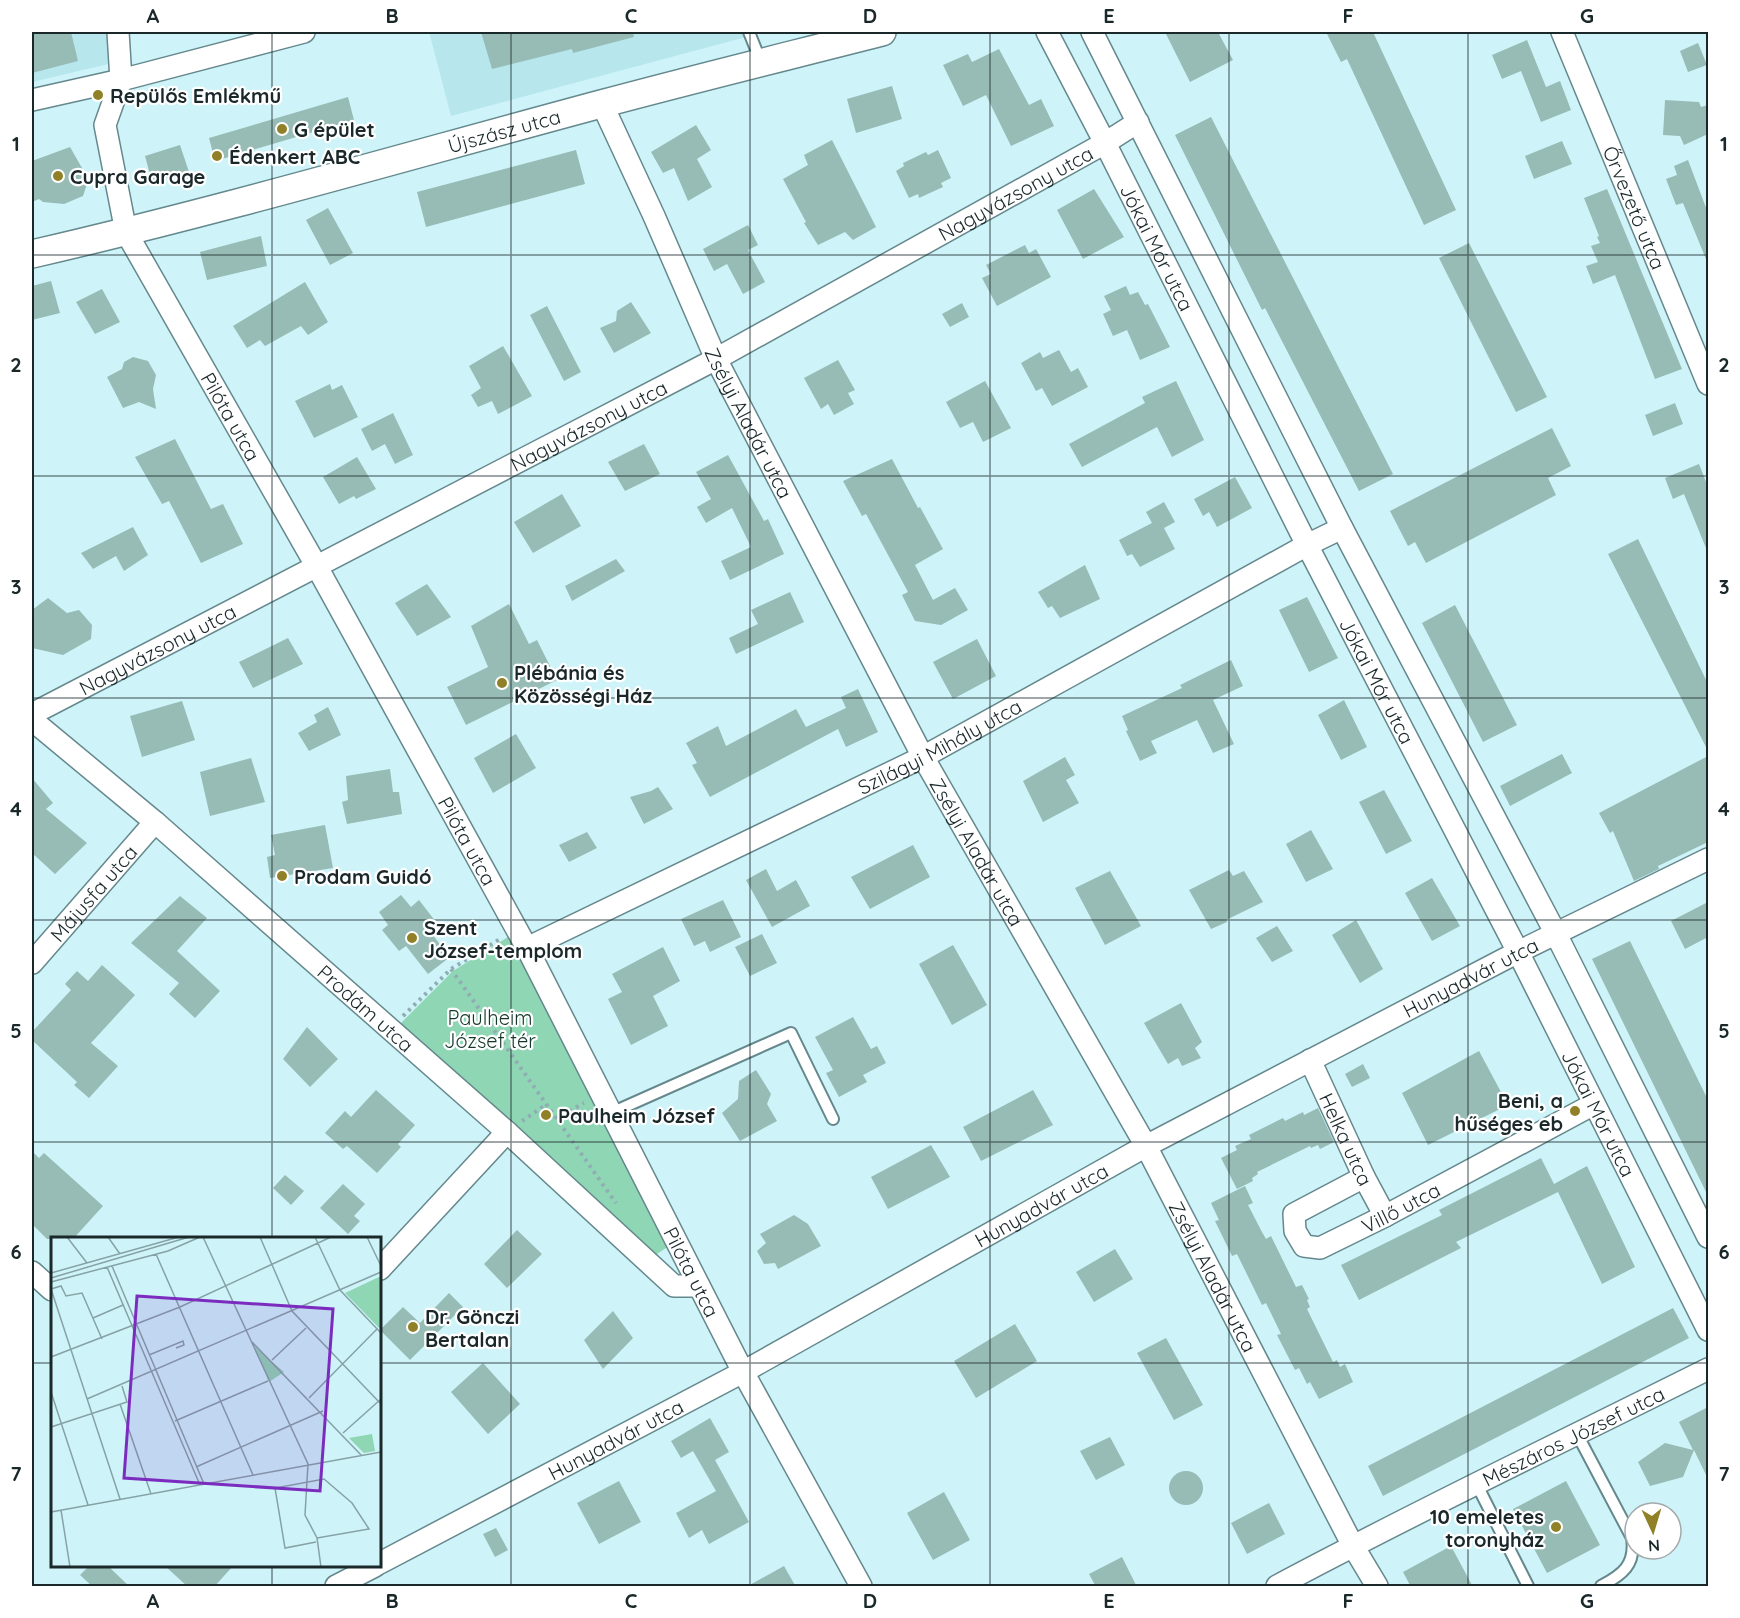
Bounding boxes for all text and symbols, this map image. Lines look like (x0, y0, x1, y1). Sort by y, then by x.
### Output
text: A (147, 3, 160, 28)
text: B (385, 3, 399, 28)
text: C (625, 3, 638, 28)
text: D (863, 3, 877, 28)
text: E (1103, 3, 1115, 28)
text: F (1342, 3, 1354, 28)
text: G (1580, 3, 1594, 28)
place label: Repülős Emlékmű (110, 83, 281, 108)
marker: Repülős Emlékmű (91, 88, 105, 102)
street label: Újszász utca (445, 103, 563, 158)
place label: G épület (294, 117, 375, 142)
marker: G épület (275, 122, 289, 136)
text: 1 (12, 131, 20, 156)
text: 1 (1720, 131, 1728, 156)
street label: Nagyvázsony utca (934, 140, 1097, 246)
street label: Őrvezető utca (1598, 142, 1672, 273)
place label: Édenkert ABC (229, 144, 361, 169)
marker: Édenkert ABC (210, 149, 224, 163)
place label: Cupra Garage (70, 164, 205, 189)
marker: Cupra Garage (51, 169, 65, 183)
street label: Jókai Mór utca (1115, 180, 1200, 315)
street label: Zsélyi Aladár utca (700, 343, 799, 502)
text: 2 (10, 352, 22, 377)
text: 2 (1718, 352, 1730, 377)
street label: Pilóta utca (196, 368, 266, 465)
street label: Nagyvázsony utca (506, 374, 671, 476)
text: 3 (11, 574, 21, 599)
text: 3 (1719, 574, 1729, 599)
street label: Nagyvázsony utca (75, 598, 240, 700)
street label: Jókai Mór utca (1334, 614, 1420, 748)
place label: Plébánia és Közösségi Ház (514, 660, 653, 708)
marker: Plébánia és Közösségi Ház (495, 676, 509, 690)
street label: Szilágyi Mihály utca (853, 693, 1025, 799)
street label: Zsélyi Aladár utca (925, 773, 1030, 930)
street label: Pilóta utca (433, 792, 502, 890)
text: 4 (10, 796, 22, 821)
text: 4 (1718, 796, 1730, 821)
street label: Májusfa utca (44, 839, 142, 946)
place label: Prodam Guidó (294, 864, 431, 889)
marker: Prodam Guidó (275, 869, 289, 883)
place label: Szent József-templom (424, 915, 582, 963)
marker: Szent József-templom (405, 931, 419, 945)
street label: Hunyadvár utca (1398, 932, 1542, 1022)
street label: Prodám utca (313, 959, 419, 1057)
park label: Paulheim József tér (444, 1005, 536, 1053)
text: 5 (10, 1018, 22, 1043)
text: 5 (1718, 1018, 1730, 1043)
street label: Jókai Mór utca (1557, 1046, 1641, 1181)
place label: Beni, a hűséges eb (1454, 1088, 1563, 1136)
street label: Helka utca (1314, 1089, 1379, 1190)
place label: Paulheim József (558, 1103, 715, 1128)
marker: Beni, a hűséges eb (1568, 1104, 1582, 1118)
marker: Paulheim József (539, 1108, 553, 1122)
street label: Hunyadvár utca (970, 1157, 1112, 1252)
street label: Villő utca (1357, 1177, 1444, 1238)
street label: Zsélyi Aladár utca (1164, 1196, 1263, 1356)
street label: Pilóta utca (659, 1223, 725, 1321)
inset map (51, 1237, 381, 1567)
text: 6 (10, 1239, 22, 1264)
text: 6 (1718, 1239, 1730, 1264)
place label: Dr. Gönczi Bertalan (425, 1304, 519, 1352)
marker: Dr. Gönczi Bertalan (406, 1320, 420, 1334)
street label: Mészáros József utca (1478, 1380, 1668, 1491)
street label: Hunyadvár utca (544, 1393, 687, 1485)
text: 7 (11, 1461, 22, 1486)
text: 7 (1719, 1461, 1730, 1486)
north arrow (1623, 1501, 1683, 1561)
place label: 10 emeletes toronyház (1430, 1504, 1544, 1552)
marker: 10 emeletes toronyház (1549, 1520, 1563, 1534)
text: N (1647, 1536, 1661, 1556)
text: A (147, 1588, 160, 1613)
text: B (385, 1588, 399, 1613)
text: C (625, 1588, 638, 1613)
text: D (863, 1588, 877, 1613)
text: E (1103, 1588, 1115, 1613)
text: F (1342, 1588, 1354, 1613)
text: G (1580, 1588, 1594, 1613)

